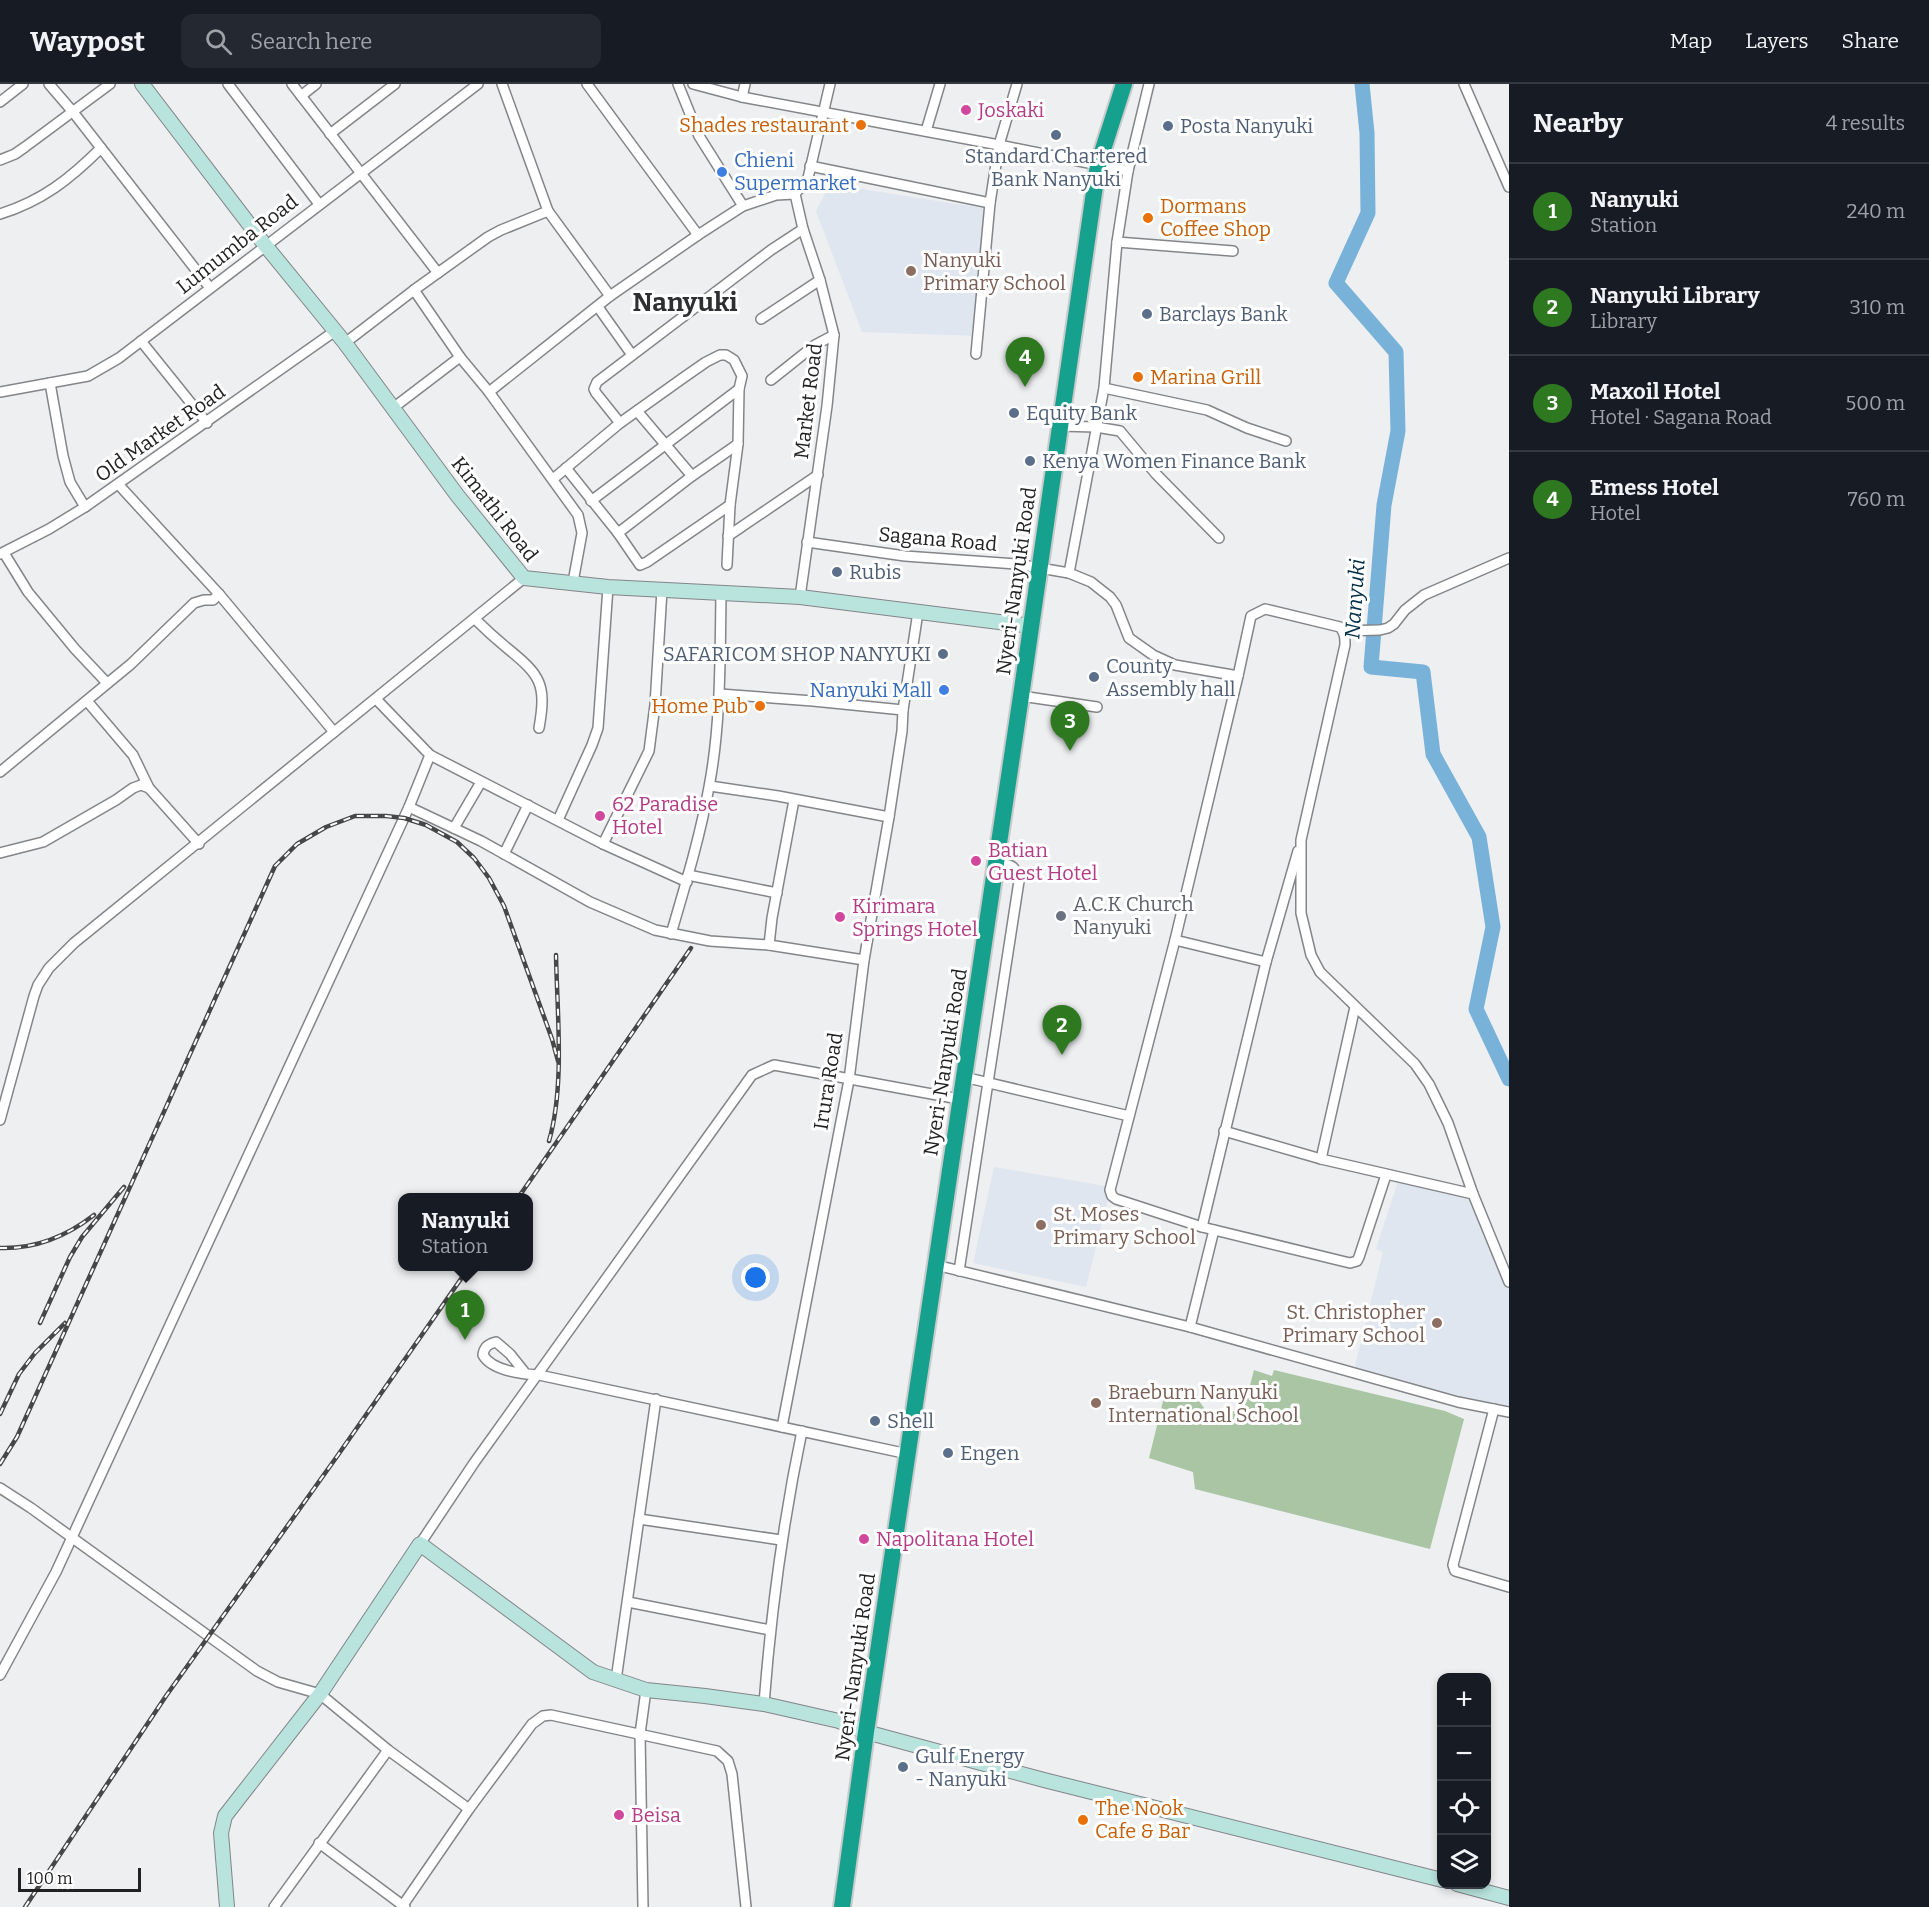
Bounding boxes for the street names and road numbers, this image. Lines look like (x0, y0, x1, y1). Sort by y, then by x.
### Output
street label: Lumumba Road (172, 189, 302, 299)
street label: Market Road (789, 341, 827, 460)
street label: Old Market Road (90, 379, 230, 487)
street label: Kimathi Road (447, 452, 543, 566)
street label: Nyeri-Nanyuki Road (991, 485, 1041, 677)
street label: Sagana Road (878, 522, 998, 556)
street label: Nyeri-Nanyuki Road (918, 966, 972, 1157)
street label: Irura Road (808, 1030, 848, 1131)
street label: Nyeri-Nanyuki Road (830, 1571, 880, 1763)

